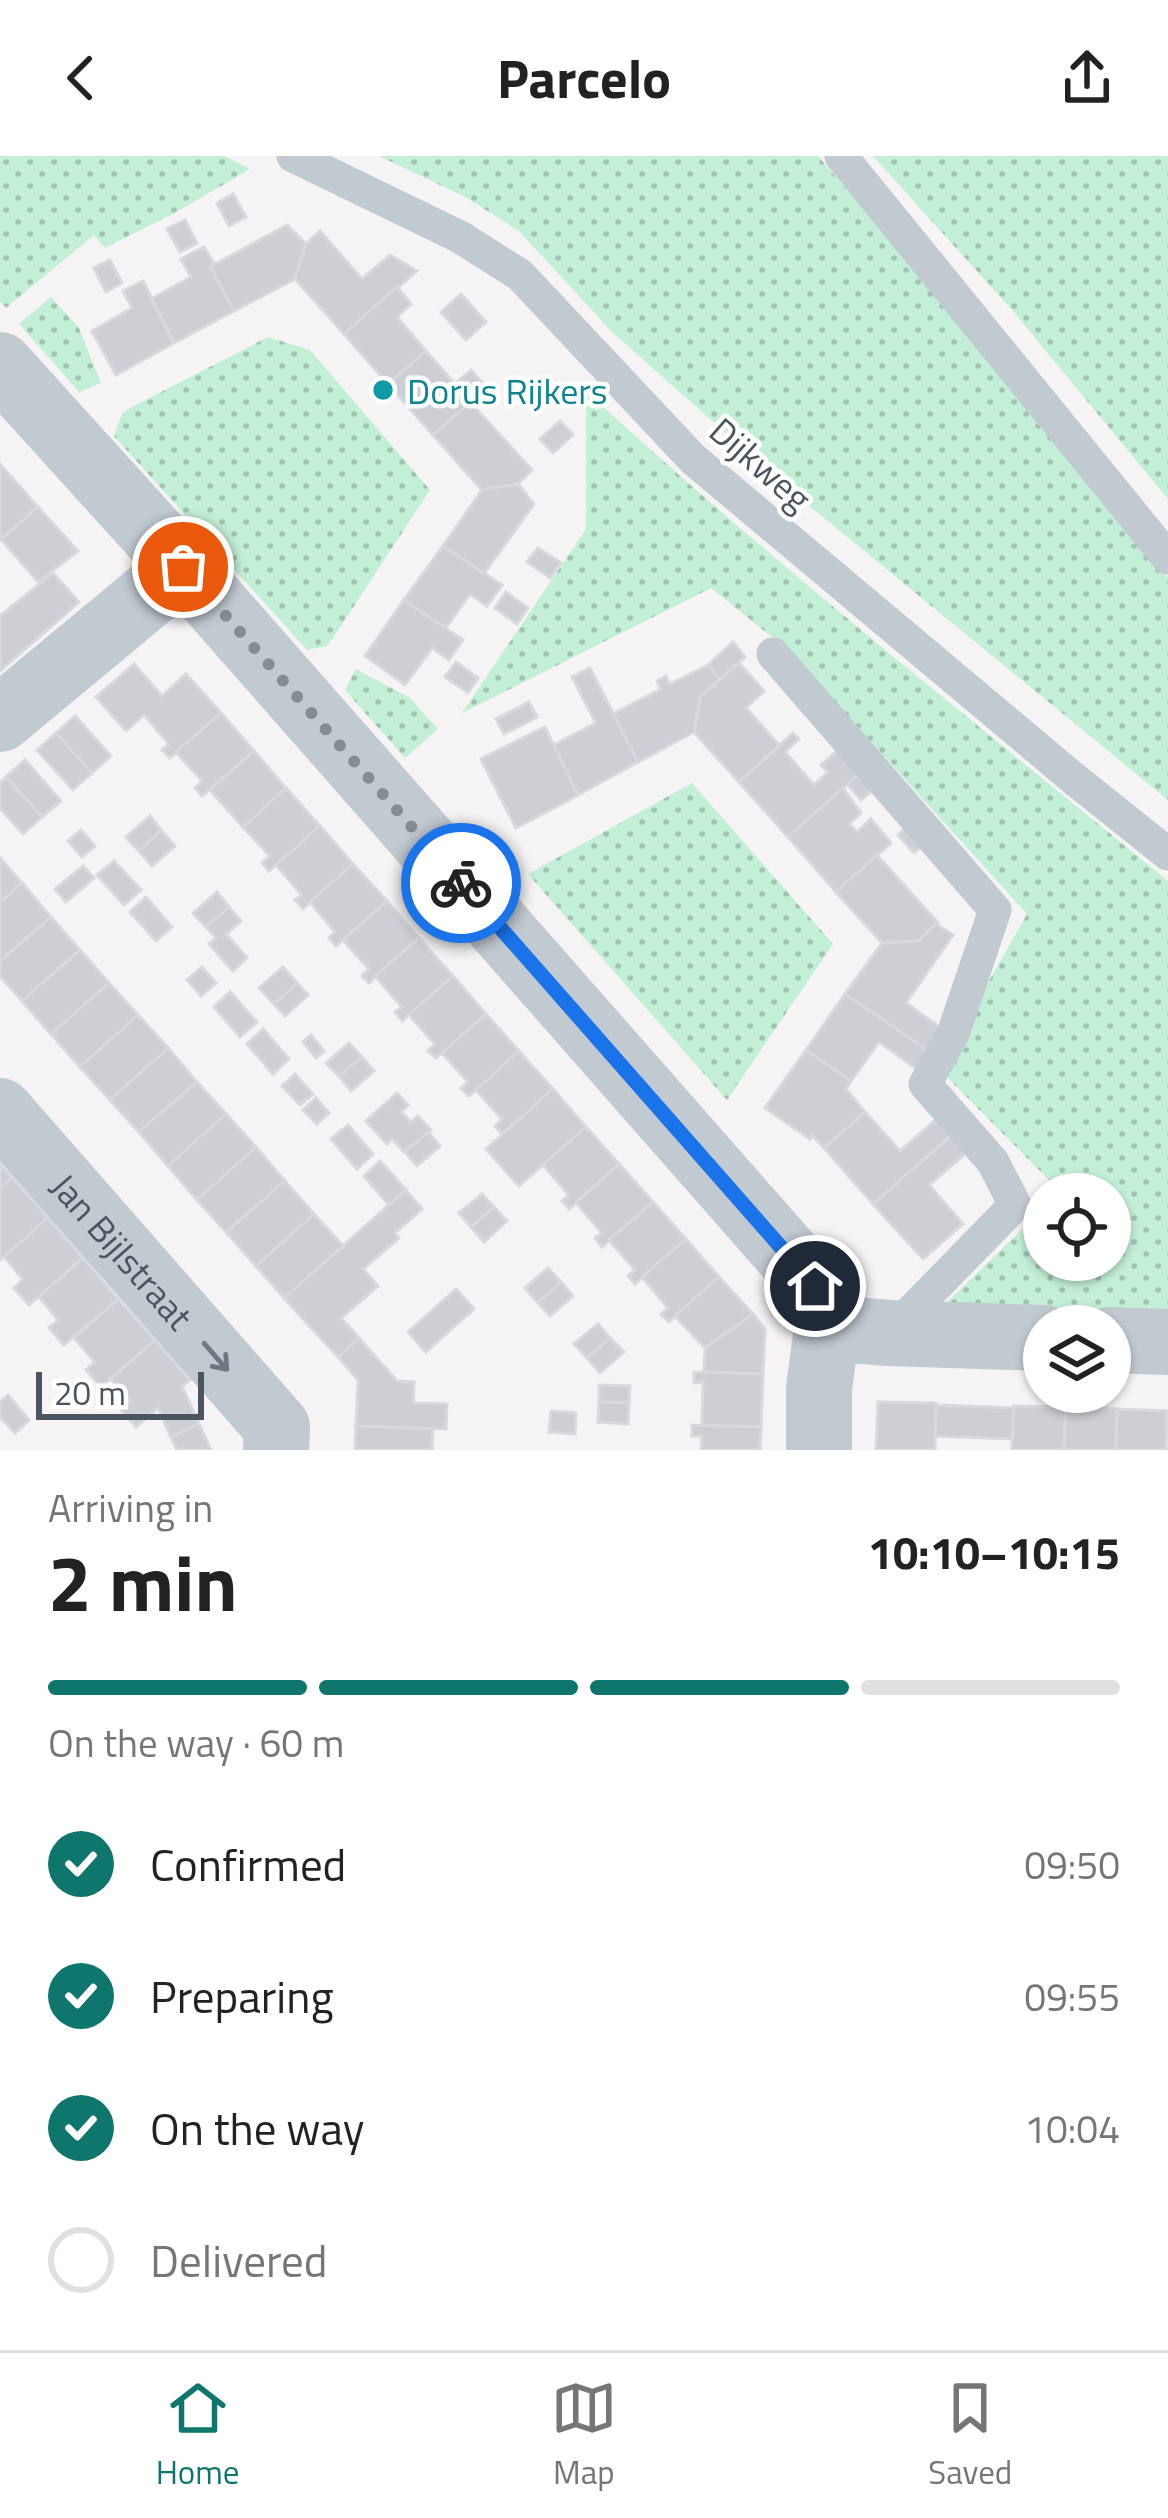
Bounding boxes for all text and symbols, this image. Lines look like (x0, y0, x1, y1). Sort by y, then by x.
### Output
text: Parcelo (497, 37, 671, 119)
icon: back (48, 45, 114, 111)
icon: share (1054, 45, 1120, 111)
place label: Dorus Rijkers (407, 363, 608, 418)
marker: Dorus Rijkers (370, 377, 396, 403)
street label: Dijkweg (698, 404, 824, 524)
pin (132, 516, 234, 618)
icon: bag (150, 534, 216, 600)
courier (401, 823, 521, 943)
icon: bike (428, 850, 494, 916)
street label: Jan Bijlstraat (38, 1160, 207, 1342)
map controls (1023, 1173, 1131, 1413)
button: locate (1023, 1173, 1131, 1281)
pin (764, 1235, 866, 1337)
icon: home (782, 1253, 848, 1319)
button: layers (1023, 1305, 1131, 1413)
one-way arrow (202, 1341, 229, 1372)
scale bar (36, 1366, 204, 1419)
text: 20 m (54, 1368, 126, 1418)
text: Arriving in (48, 1478, 213, 1537)
text: 10:10–10:15 (868, 1518, 1120, 1586)
text: 2 min (48, 1523, 238, 1641)
text: On the way · 60 m (48, 1713, 344, 1772)
text: Confirmed (150, 1830, 346, 1898)
icon: check (48, 1831, 114, 1897)
text: 09:50 (1024, 1835, 1120, 1894)
text: Preparing (150, 1962, 334, 2030)
icon: check (48, 1963, 114, 2029)
text: 09:55 (1024, 1967, 1120, 2026)
text: On the way (150, 2094, 364, 2162)
icon: check (48, 2095, 114, 2161)
text: 10:04 (1024, 2099, 1120, 2158)
text: Delivered (150, 2226, 328, 2294)
tab: Home (156, 2375, 240, 2497)
tab: Map (551, 2375, 617, 2497)
tab: Saved (928, 2375, 1012, 2497)

